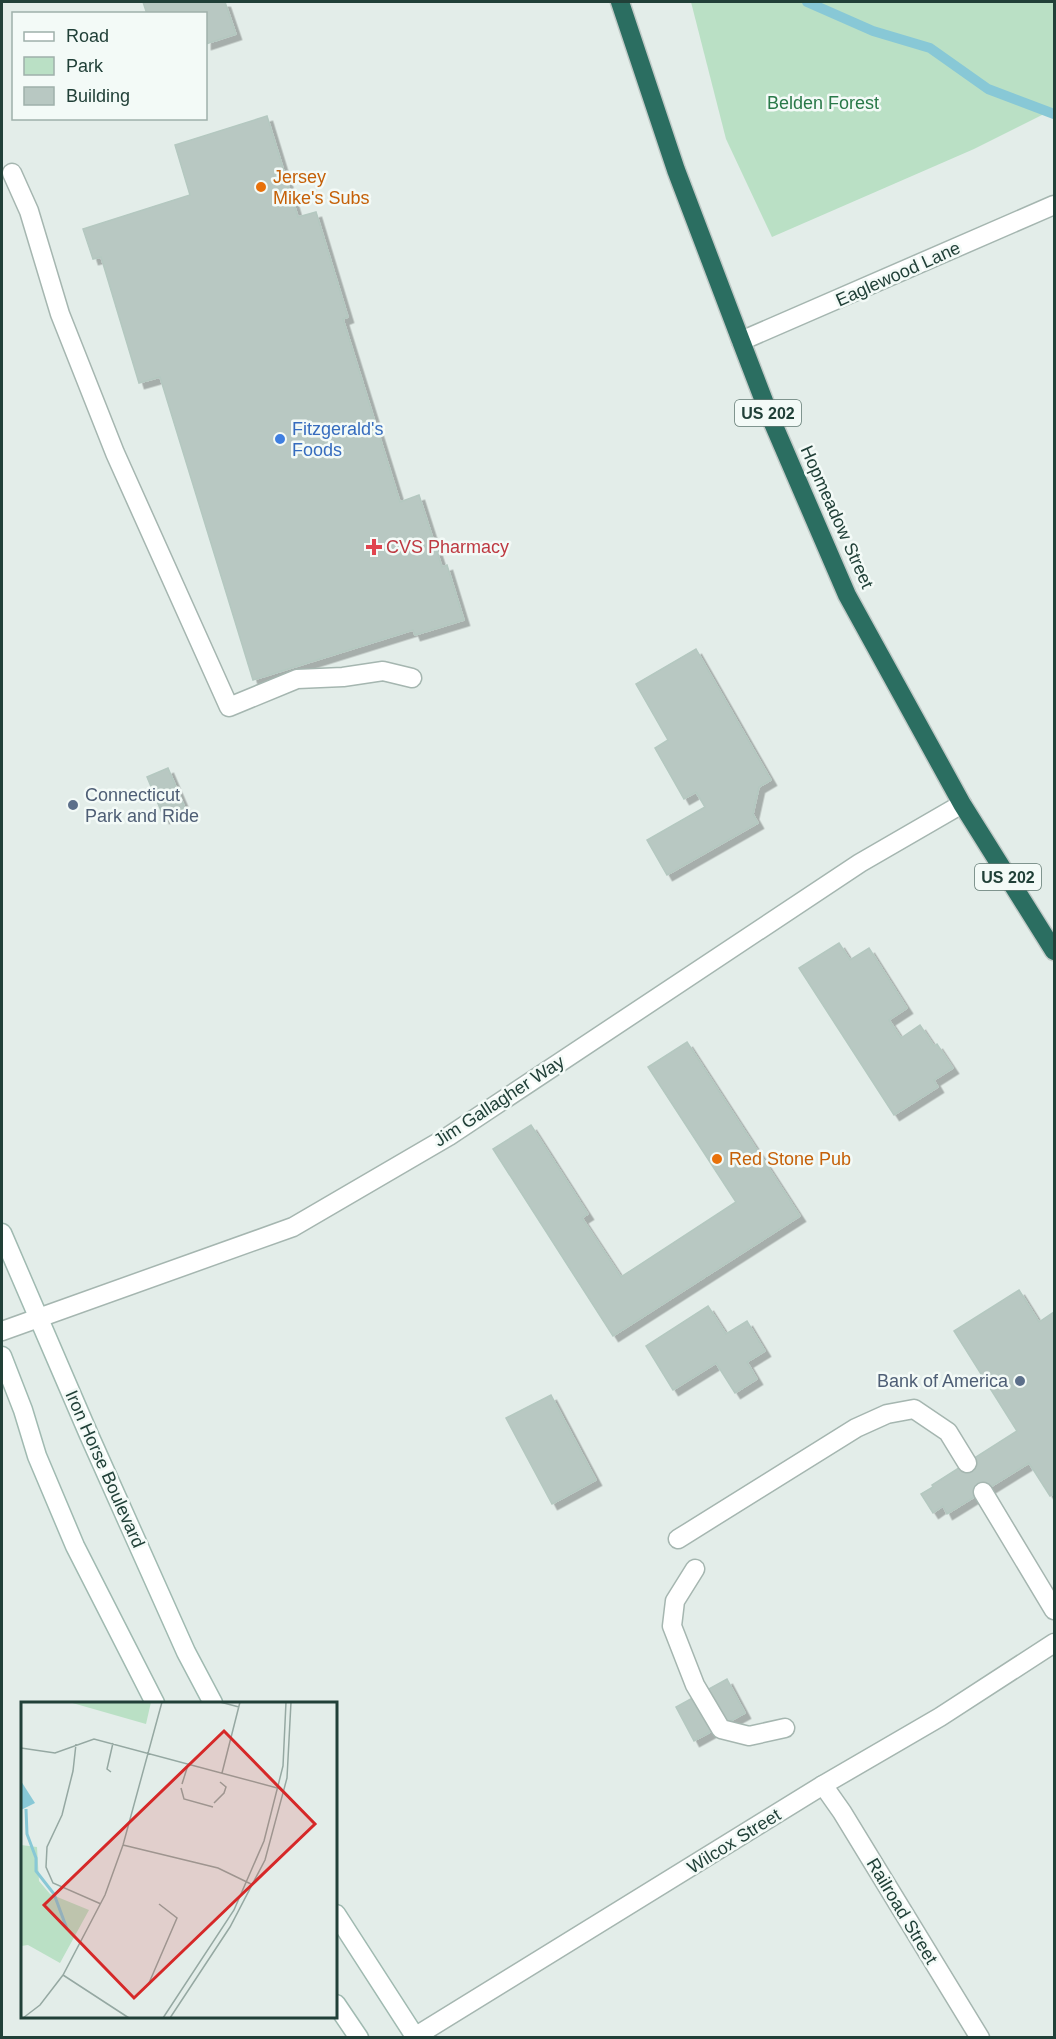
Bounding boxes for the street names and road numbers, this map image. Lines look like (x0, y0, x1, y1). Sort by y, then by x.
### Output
street label: Eaglewood Lane (833, 238, 963, 310)
road number: US 202 (735, 400, 801, 426)
street label: Hopmeadow Street (797, 443, 877, 591)
road number: US 202 (975, 864, 1041, 890)
street label: Jim Gallagher Way (430, 1051, 568, 1151)
street label: Iron Horse Boulevard (61, 1387, 149, 1551)
street label: Wilcox Street (684, 1804, 784, 1878)
street label: Railroad Street (863, 1854, 941, 1968)

